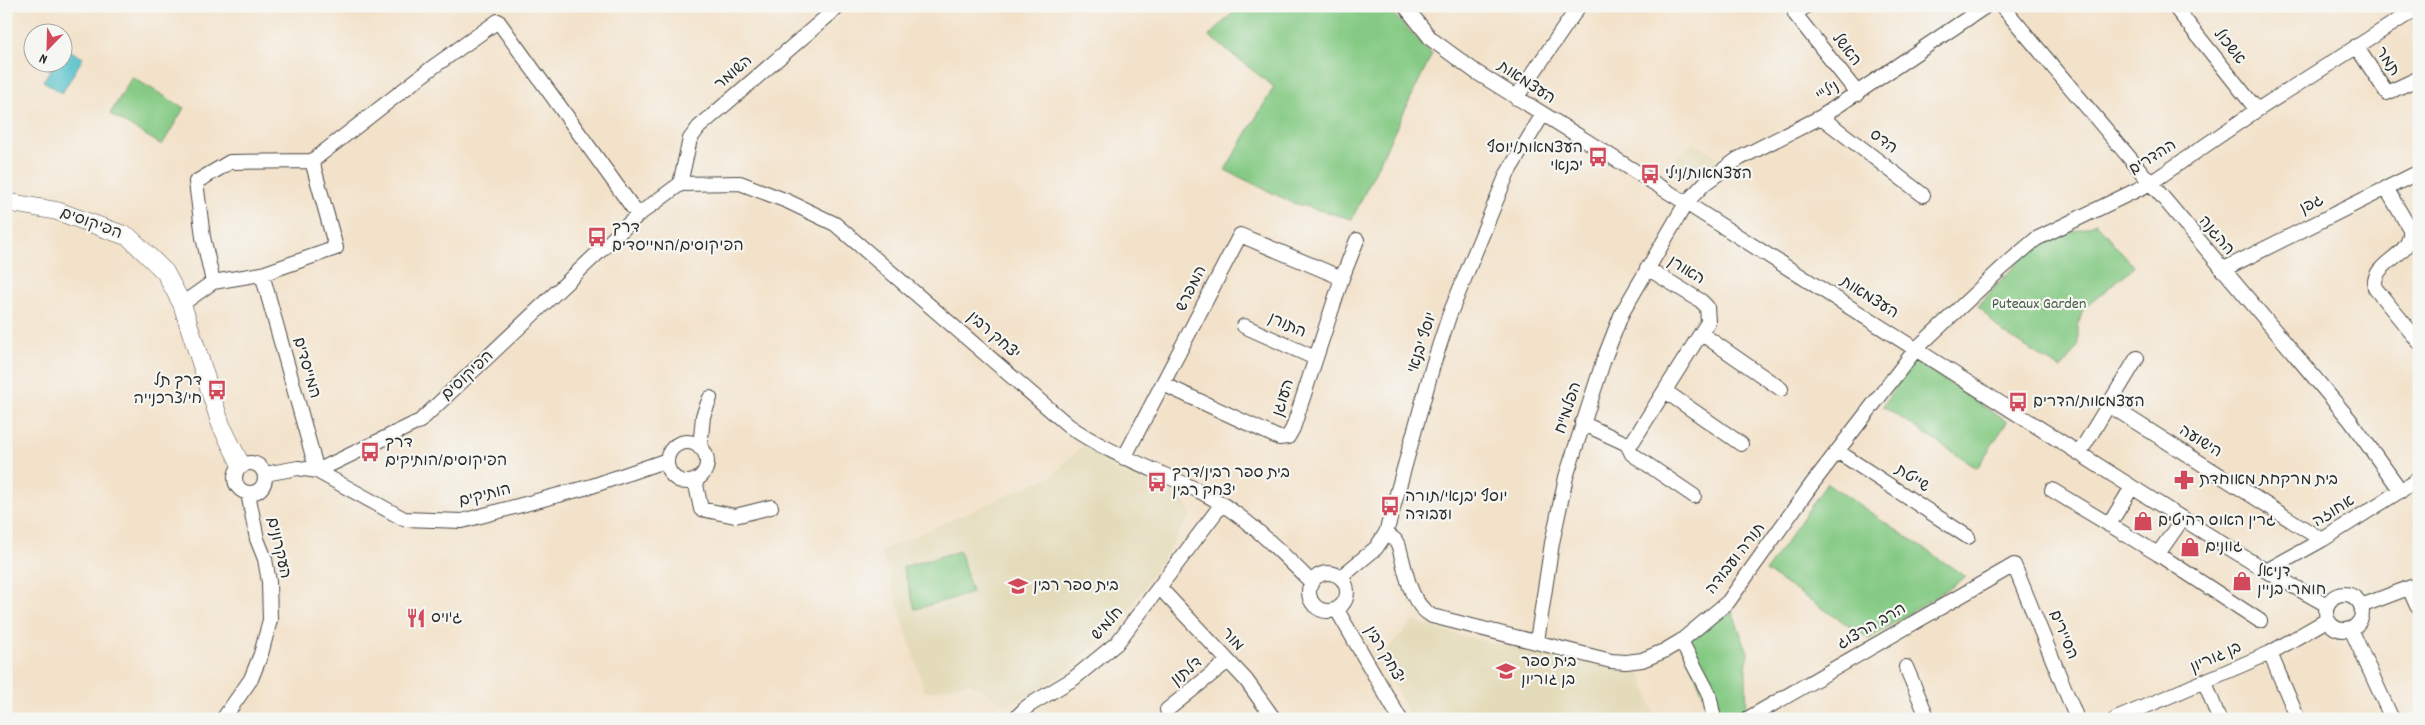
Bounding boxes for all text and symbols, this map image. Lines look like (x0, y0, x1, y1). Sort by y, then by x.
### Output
north arrow (22, 22, 72, 72)
street label: אשכול (2207, 24, 2251, 70)
street label: האשל (1826, 28, 1866, 72)
street label: תמר (2369, 43, 2405, 81)
text: N (37, 48, 51, 69)
street label: השומר (710, 50, 758, 96)
street label: העצמאות (1492, 55, 1560, 110)
street label: ניל"י (1812, 76, 1844, 108)
street label: הדס (1864, 124, 1902, 160)
street label: ההדרים (2125, 134, 2181, 182)
place label: העצמאות/יוסף יבנאי (1487, 137, 1583, 178)
bus stop icon: העצמאות/יוסף יבנאי (1587, 146, 1609, 168)
bus stop icon: העצמאות/נילי (1639, 163, 1661, 185)
place label: העצמאות/נילי (1665, 163, 1752, 186)
street label: גפן (2296, 189, 2328, 221)
street label: הפיקוסים (57, 202, 125, 246)
street label: ההגנה (2192, 211, 2240, 261)
place label: דרך הפיקוסים/המייסדים (612, 217, 744, 258)
bus stop icon: דרך הפיקוסים/המייסדים (586, 226, 608, 248)
street label: האורן (1663, 251, 1709, 291)
street label: המפרש (1171, 262, 1213, 316)
street label: העצמאות (1834, 270, 1903, 325)
park label: Puteaux Garden (1992, 293, 2086, 316)
street label: יצחק רבין (961, 306, 1025, 366)
street label: התורן (1264, 307, 1310, 345)
street label: יוסף יבנאי (1402, 309, 1444, 377)
street label: המייסדים (286, 335, 326, 401)
street label: הפיקוסים (437, 346, 499, 406)
place label: דרך תל חי/צרכנייה (133, 370, 202, 411)
street label: העוגן (1267, 376, 1301, 420)
bus stop icon: דרך תל חי/צרכנייה (206, 379, 228, 401)
street label: הפלמ"ח (1550, 379, 1588, 437)
bus stop icon: העצמאות/הדרים (2007, 391, 2029, 413)
place label: העצמאות/הדרים (2033, 391, 2145, 414)
street label: הישועה (2174, 420, 2226, 464)
place label: דרך הפיקוסים/הותיקים (385, 432, 507, 473)
bus stop icon: דרך הפיקוסים/הותיקים (359, 441, 381, 463)
street label: שייטת (1889, 459, 1934, 499)
place label: בית ספר רבין/דרך יצחק רבין (1172, 462, 1290, 503)
pharmacy icon: בית מרקחת מאוחדת (2173, 469, 2195, 491)
place label: בית מרקחת מאוחדת (2199, 469, 2338, 492)
bus stop icon: בית ספר רבין/דרך יצחק רבין (1146, 471, 1168, 493)
street label: הותיקים (456, 478, 514, 514)
place label: יוסף יבנאי/תורה ועבודה (1405, 486, 1507, 527)
street label: אחוזה (2309, 490, 2359, 534)
bus stop icon: יוסף יבנאי/תורה ועבודה (1379, 495, 1401, 517)
shop icon: גרין האוס רהיטים (2132, 510, 2154, 532)
place label: גרין האוס רהיטים (2158, 510, 2276, 533)
street label: העקרונים (260, 515, 296, 581)
street label: תורה ועבודה (1701, 518, 1771, 600)
shop icon: גוונים (2179, 536, 2201, 558)
place label: גוונים (2205, 536, 2243, 559)
place label: דניאל חומרי בניין (2257, 561, 2326, 602)
shop icon: דניאל חומרי בניין (2231, 570, 2253, 592)
school or university icon: בית ספר רבין (1007, 575, 1029, 597)
place label: בית ספר רבין (1033, 575, 1119, 598)
street label: הרב הרצוג (1833, 598, 1911, 656)
street label: חלמיש (1086, 602, 1130, 646)
restaurant icon: ג'ויס (405, 607, 427, 629)
place label: ג'ויס (431, 607, 462, 630)
street label: הסיירים (2043, 607, 2083, 663)
street label: יצחק רבין (1358, 622, 1410, 688)
street label: מור (1215, 623, 1249, 657)
street label: בן גוריון (2187, 636, 2245, 680)
place label: בית ספר בן גוריון (1521, 651, 1576, 692)
street label: דלתון (1166, 652, 1208, 692)
school or university icon: בית ספר בן גוריון (1495, 660, 1517, 682)

